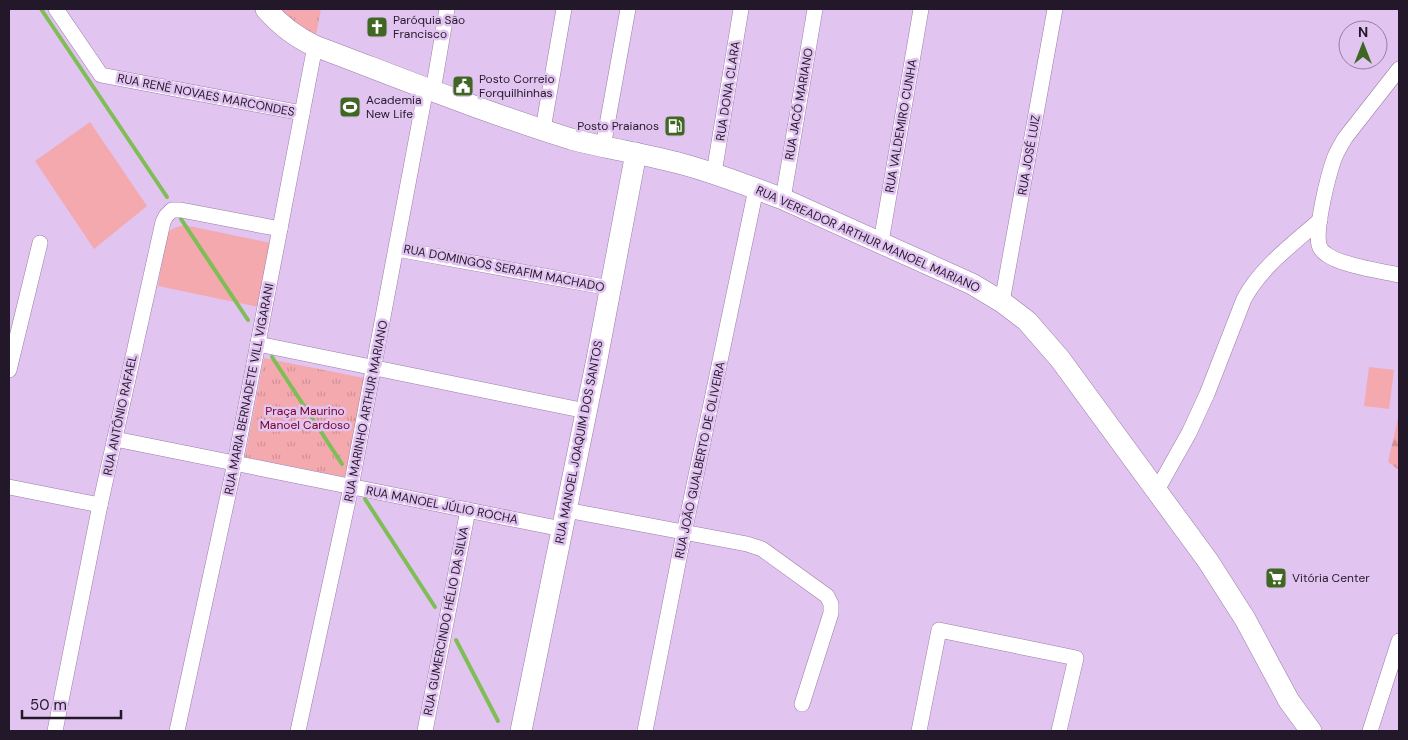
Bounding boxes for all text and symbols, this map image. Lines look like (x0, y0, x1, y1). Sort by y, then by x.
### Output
place label: Paróquia São Francisco (393, 12, 465, 42)
church icon: Paróquia São Francisco (365, 15, 389, 39)
north arrow (1338, 20, 1388, 70)
text: N (1358, 23, 1368, 41)
street label: RUA DONA CLARA (712, 40, 744, 142)
street label: RUA JACÓ MARIANO (781, 47, 817, 161)
street label: RUA VALDEMIRO CUNHA (881, 58, 921, 194)
street label: RUA RENÊ NOVAES MARCONDES (116, 70, 296, 120)
place label: Posto Correio Forquilhinhas (479, 71, 555, 101)
public building icon: Posto Correio Forquilhinhas (451, 74, 475, 98)
place label: Academia New Life (366, 92, 421, 122)
sports icon: Academia New Life (338, 95, 362, 119)
fuel station icon: Posto Praianos (663, 114, 687, 138)
street label: RUA JOSÉ LUIZ (1014, 114, 1044, 196)
place label: Posto Praianos (577, 118, 659, 134)
street label: RUA VEREADOR ARTHUR MANOEL MARIANO (753, 182, 983, 296)
street label: RUA DOMINGOS SERAFIM MACHADO (402, 241, 606, 295)
street label: RUA MARIA BERNADETE VILL VIGARANI (221, 282, 277, 496)
street label: RUA MARINHO ARTHUR MARIANO (341, 319, 391, 503)
street label: RUA MANOEL JOAQUIM DOS SANTOS (551, 339, 607, 545)
street label: RUA ANTÔNIO RAFAEL (99, 353, 141, 477)
street label: RUA JOÃO GUALBERTO DE OLIVEIRA (671, 360, 729, 560)
park label: Praça Maurino Manoel Cardoso (260, 403, 350, 433)
street label: RUA MANOEL JÚLIO ROCHA (365, 482, 519, 528)
street label: RUA GUMERCINDO HÉLIO DA SILVA (420, 525, 472, 717)
supermarket icon: Vitória Center (1264, 566, 1288, 590)
place label: Vitória Center (1292, 570, 1370, 586)
scale bar (22, 688, 121, 720)
text: 50 m (30, 695, 67, 715)

